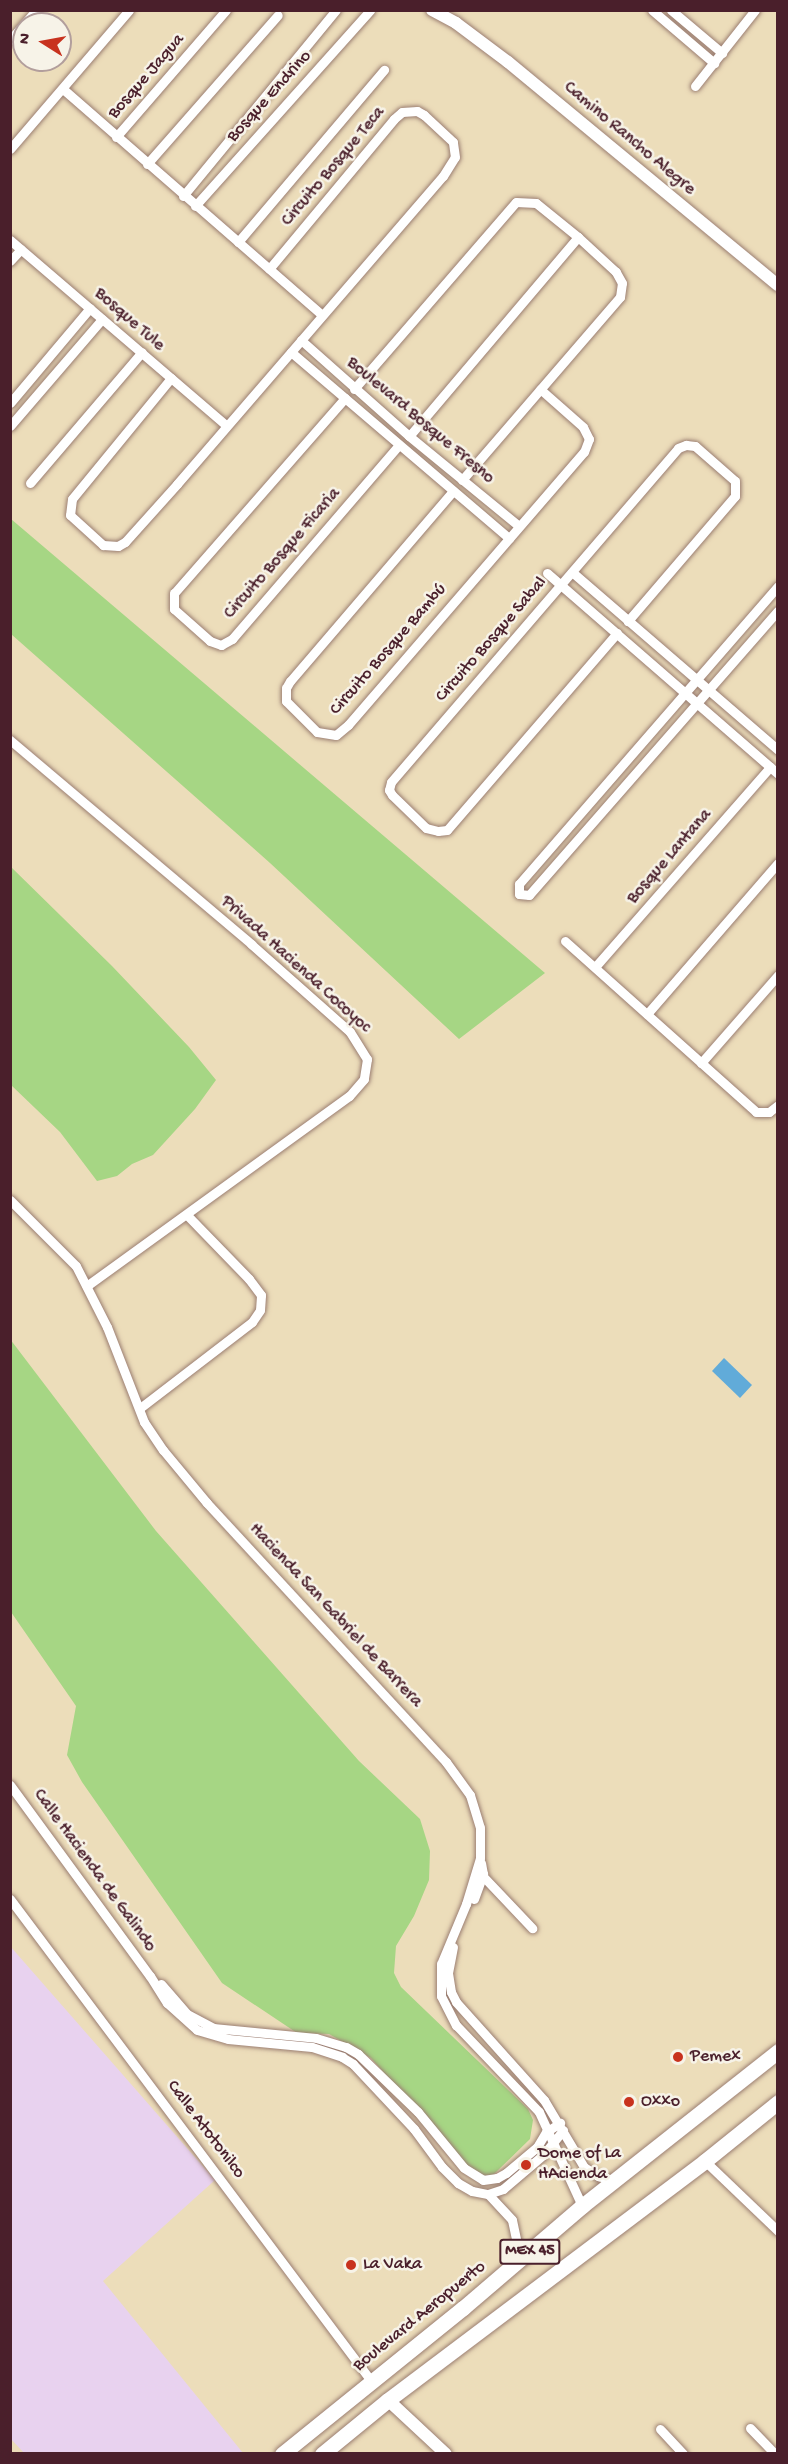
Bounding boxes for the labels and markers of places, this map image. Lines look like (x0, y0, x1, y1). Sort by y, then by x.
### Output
place label: Pemex (690, 2046, 741, 2068)
marker: Pemex (671, 2050, 685, 2064)
place label: Oxxo (641, 2091, 680, 2113)
marker: Oxxo (622, 2095, 636, 2109)
place label: Dome of La HAcienda (538, 2144, 621, 2186)
marker: Dome of La HAcienda (519, 2158, 533, 2172)
place label: La Vaka (363, 2254, 422, 2276)
marker: La Vaka (344, 2258, 358, 2272)

